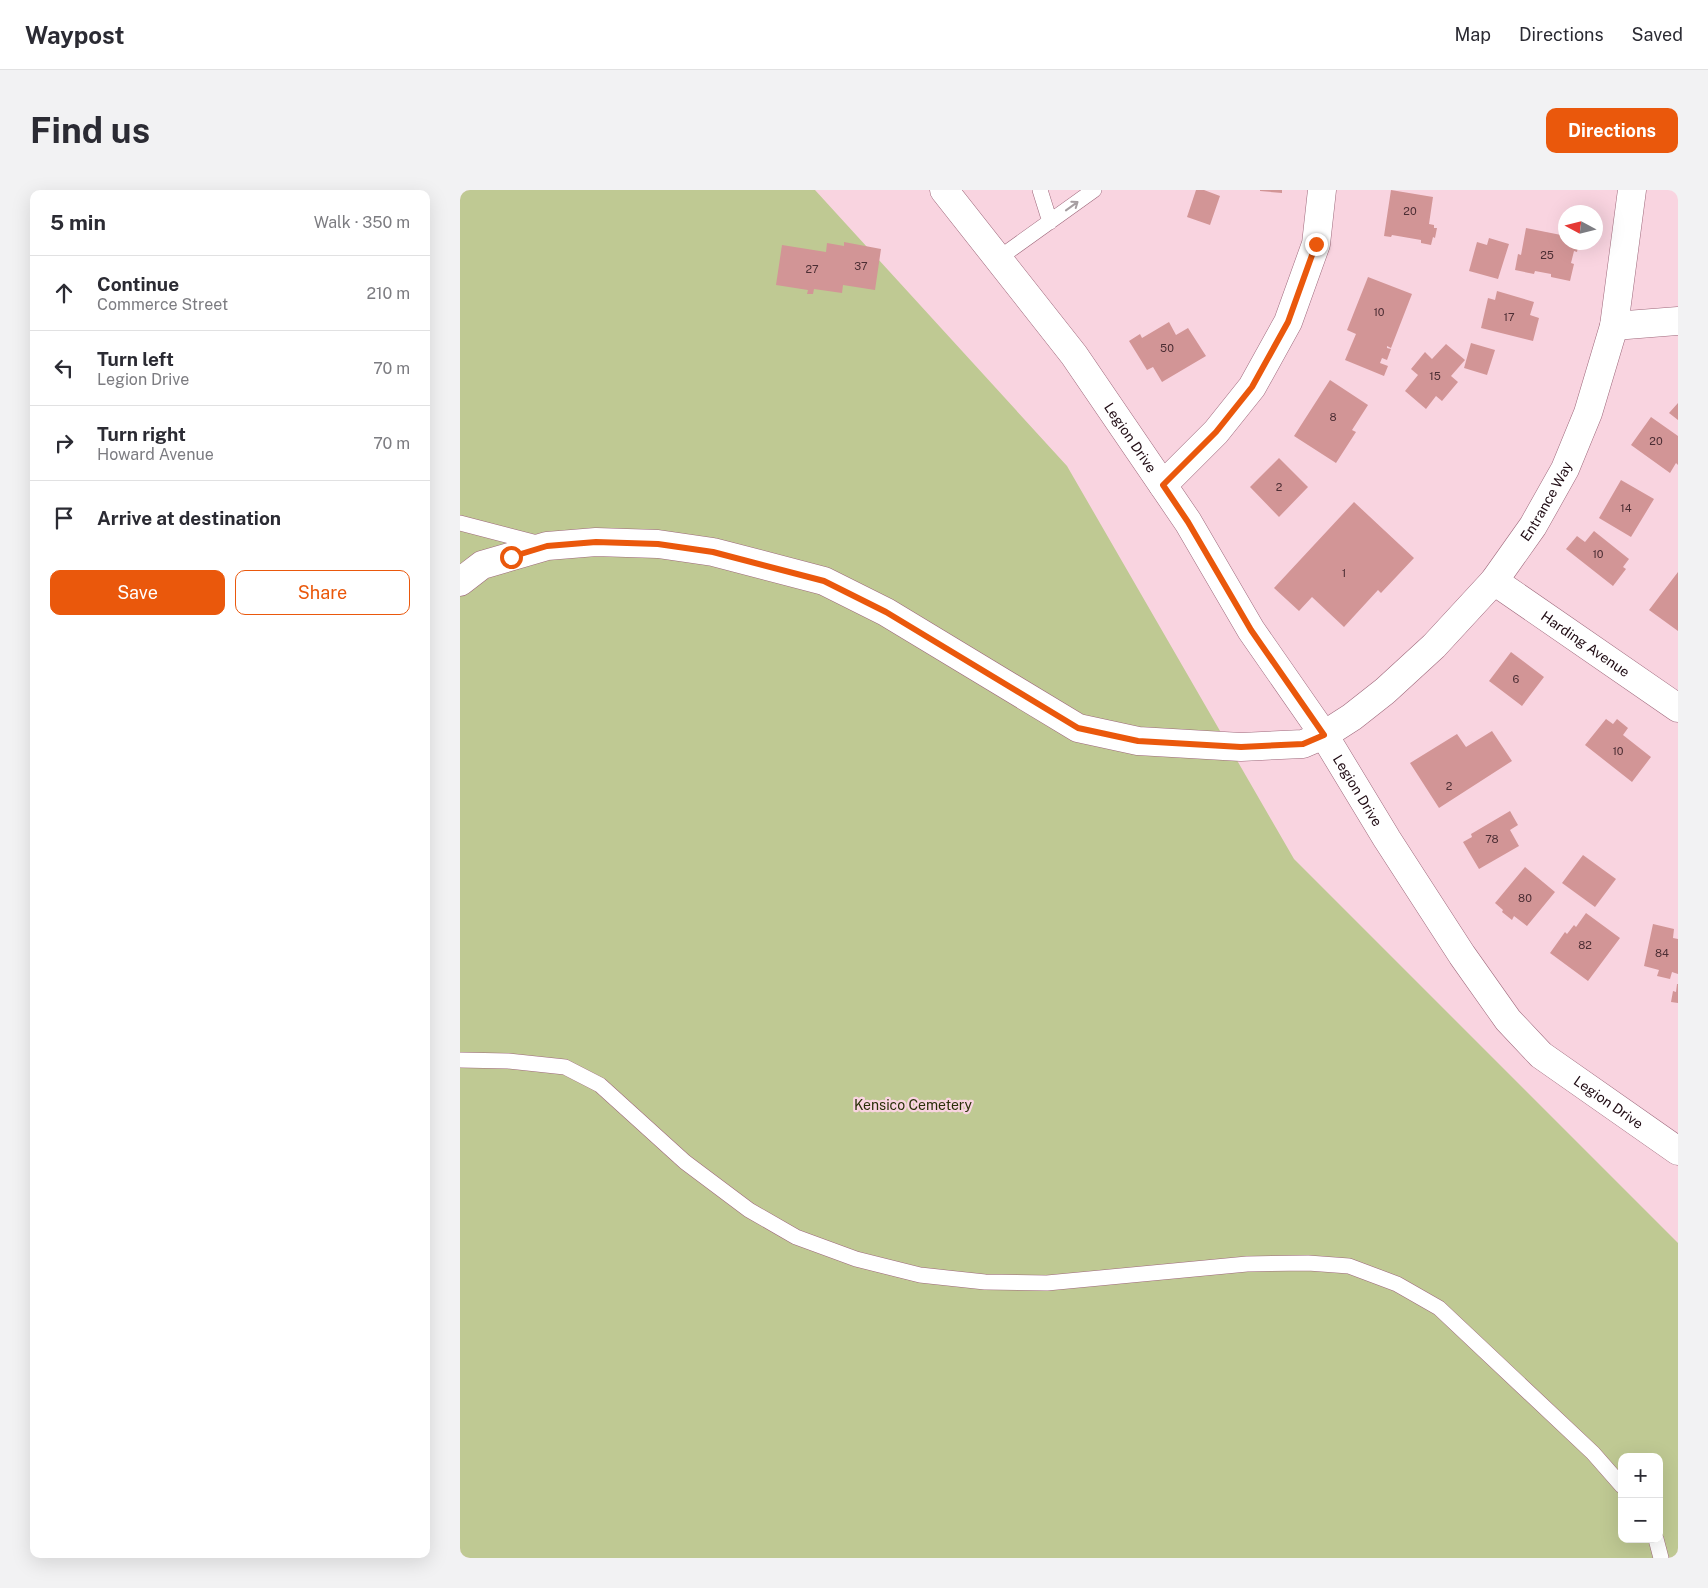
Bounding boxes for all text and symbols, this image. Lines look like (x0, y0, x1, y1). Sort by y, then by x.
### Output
text: Waypost (25, 21, 125, 49)
text: Map (1454, 24, 1491, 45)
text: Directions (1519, 24, 1604, 45)
text: Saved (1632, 24, 1683, 45)
button: Directions (1546, 108, 1678, 153)
text: Find us (30, 110, 150, 151)
one-way arrow (1065, 201, 1079, 211)
house number: 20 (1403, 205, 1417, 217)
north arrow (1558, 205, 1603, 250)
text: 5 min (50, 210, 106, 235)
text: Walk · 350 m (314, 213, 410, 232)
route end (1305, 233, 1328, 256)
house number: 25 (1540, 249, 1554, 261)
house number: 37 (854, 260, 868, 272)
house number: 27 (805, 263, 819, 275)
text: Continue (97, 273, 179, 295)
icon: ahead (50, 279, 78, 307)
text: 210 m (366, 284, 410, 303)
text: Commerce Street (97, 295, 228, 314)
house number: 10 (1373, 306, 1385, 318)
house number: 17 (1503, 311, 1515, 323)
house number: 50 (1160, 342, 1174, 354)
text: Turn left (97, 348, 174, 370)
icon: left (50, 354, 78, 382)
text: 70 m (373, 359, 410, 378)
text: Legion Drive (97, 370, 189, 389)
house number: 15 (1429, 370, 1441, 382)
street label: Legion Drive (1101, 400, 1160, 475)
house number: 8 (1329, 411, 1337, 423)
text: Turn right (97, 423, 186, 445)
icon: right (50, 429, 78, 457)
text: 70 m (373, 434, 410, 453)
house number: 20 (1649, 435, 1663, 447)
text: Howard Avenue (97, 445, 214, 464)
street label: Entrance Way (1517, 459, 1575, 544)
house number: 2 (1276, 481, 1283, 493)
house number: 14 (1620, 502, 1632, 514)
icon: arrive (50, 504, 78, 532)
text: Arrive at destination (97, 507, 281, 529)
route start (500, 546, 523, 569)
house number: 10 (1592, 548, 1604, 560)
house number: 1 (1342, 567, 1346, 579)
button: Save (50, 570, 225, 615)
button: Share (235, 570, 410, 615)
street label: Harding Avenue (1538, 608, 1633, 680)
house number: 6 (1513, 673, 1520, 685)
house number: 10 (1612, 745, 1624, 757)
street label: Legion Drive (1330, 752, 1385, 829)
house number: 2 (1446, 780, 1453, 792)
house number: 78 (1485, 833, 1499, 845)
house number: 80 (1518, 892, 1532, 904)
house number: 82 (1578, 939, 1592, 951)
house number: 84 (1655, 947, 1669, 959)
street label: Legion Drive (1571, 1073, 1646, 1132)
park label: Kensico Cemetery (854, 1097, 973, 1113)
map controls (1618, 1453, 1663, 1543)
button: + (1618, 1453, 1663, 1498)
button: − (1618, 1498, 1663, 1543)

